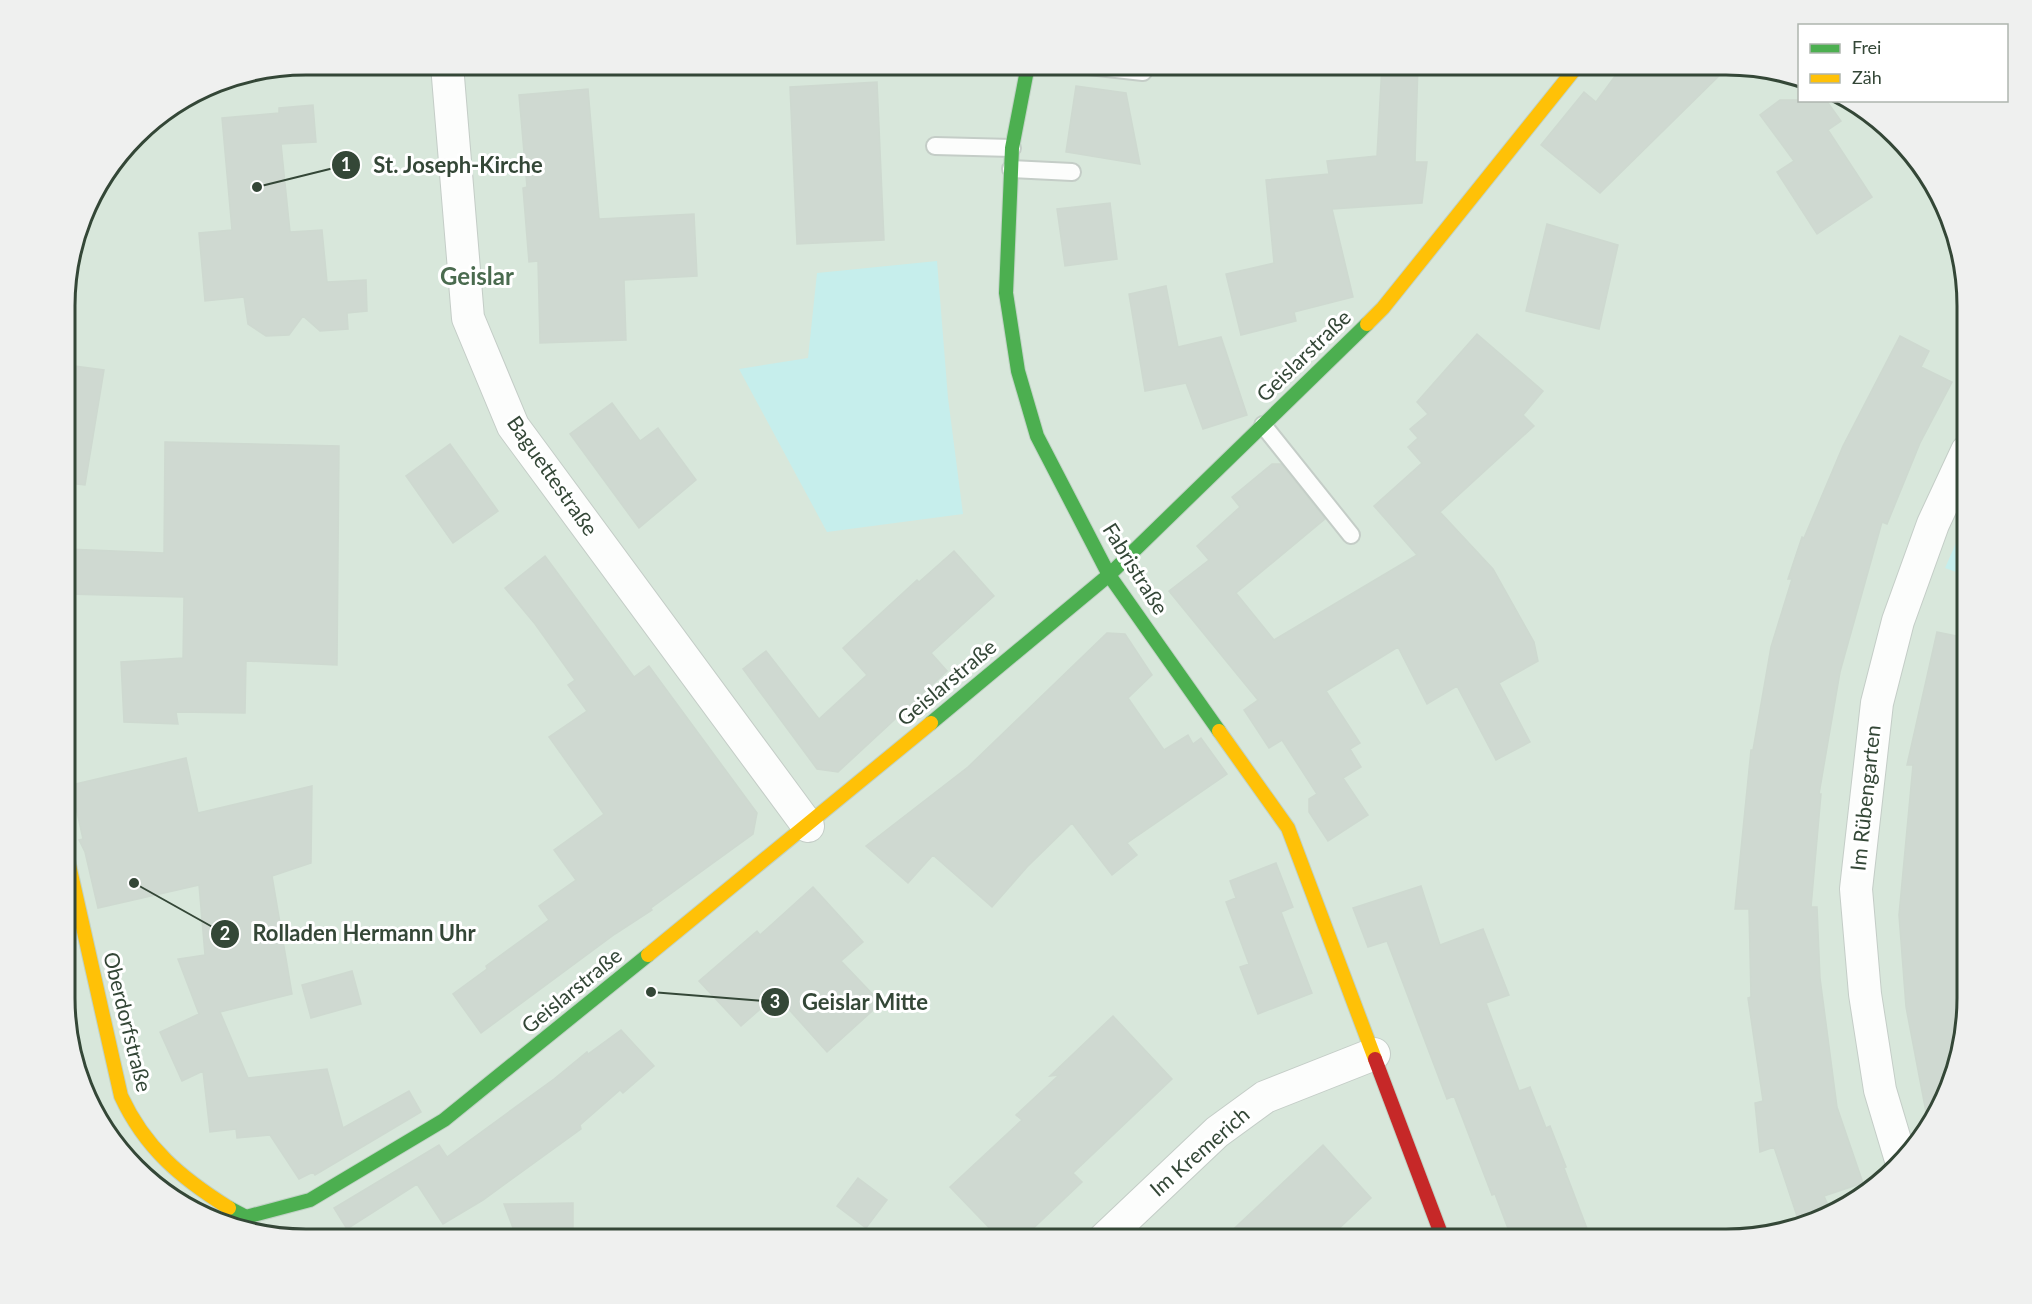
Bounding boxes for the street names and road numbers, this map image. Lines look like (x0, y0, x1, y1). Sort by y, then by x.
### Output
street label: Geislarstraße (1251, 304, 1355, 406)
street label: Baguettestraße (503, 410, 604, 540)
street label: Fabristraße (1098, 518, 1174, 619)
street label: Geislarstraße (892, 633, 1001, 730)
street label: Im Rübengarten (1844, 724, 1885, 872)
street label: Geislarstraße (516, 942, 626, 1038)
street label: Oberdorfstraße (99, 949, 158, 1094)
street label: Im Kremerich (1144, 1101, 1254, 1201)

